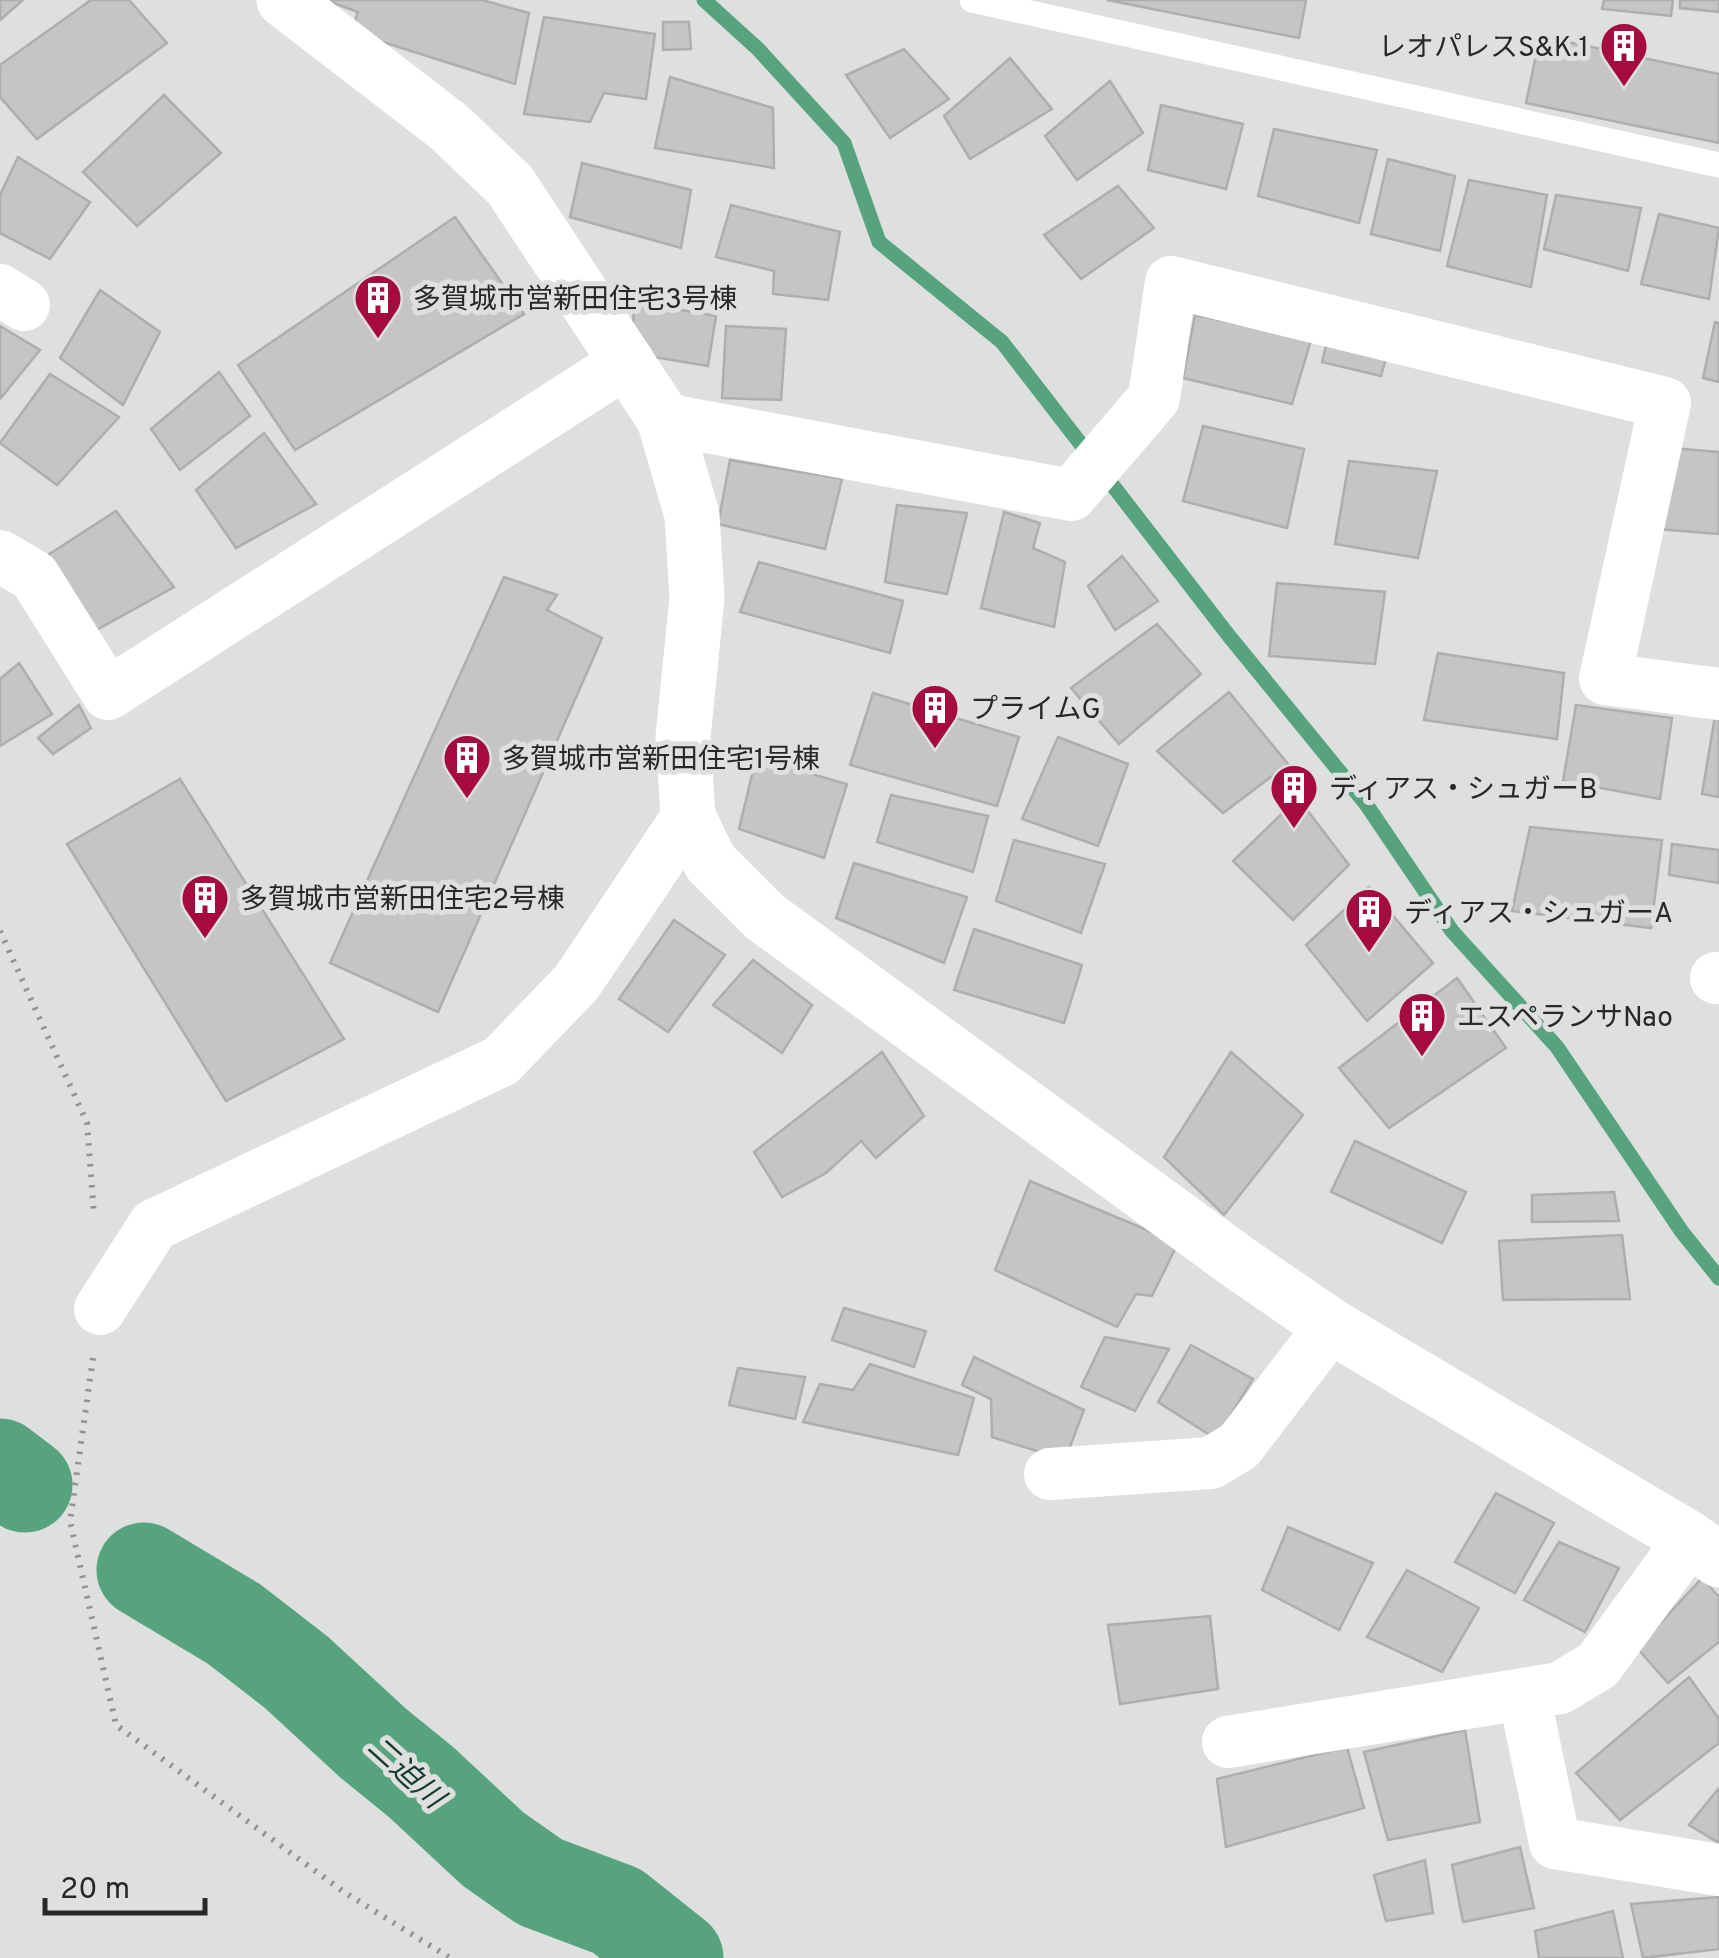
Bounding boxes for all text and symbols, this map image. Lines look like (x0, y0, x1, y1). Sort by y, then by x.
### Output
building icon: レオパレスS&K.1 (1598, 20, 1650, 88)
place label: レオパレスS&K.1 (1378, 31, 1589, 67)
building icon: 多賀城市営新田住宅3号棟 (352, 272, 404, 340)
place label: 多賀城市営新田住宅3号棟 (413, 283, 738, 319)
building icon: プライムG (909, 682, 961, 750)
place label: プライムG (970, 693, 1101, 729)
building icon: 多賀城市営新田住宅1号棟 (441, 732, 493, 800)
place label: 多賀城市営新田住宅1号棟 (502, 743, 820, 779)
building icon: ディアス・シュガーB (1268, 762, 1320, 830)
place label: ディアス・シュガーB (1329, 773, 1597, 809)
building icon: 多賀城市営新田住宅2号棟 (179, 872, 231, 940)
place label: 多賀城市営新田住宅2号棟 (240, 883, 565, 919)
building icon: ディアス・シュガーA (1343, 886, 1395, 954)
place label: ディアス・シュガーA (1404, 897, 1673, 933)
building icon: エスペランサNao (1396, 990, 1448, 1058)
place label: エスペランサNao (1457, 1001, 1673, 1037)
water label: 二迫川 (359, 1730, 452, 1820)
scale bar (45, 1853, 205, 1915)
text: 20 m (60, 1872, 130, 1909)

